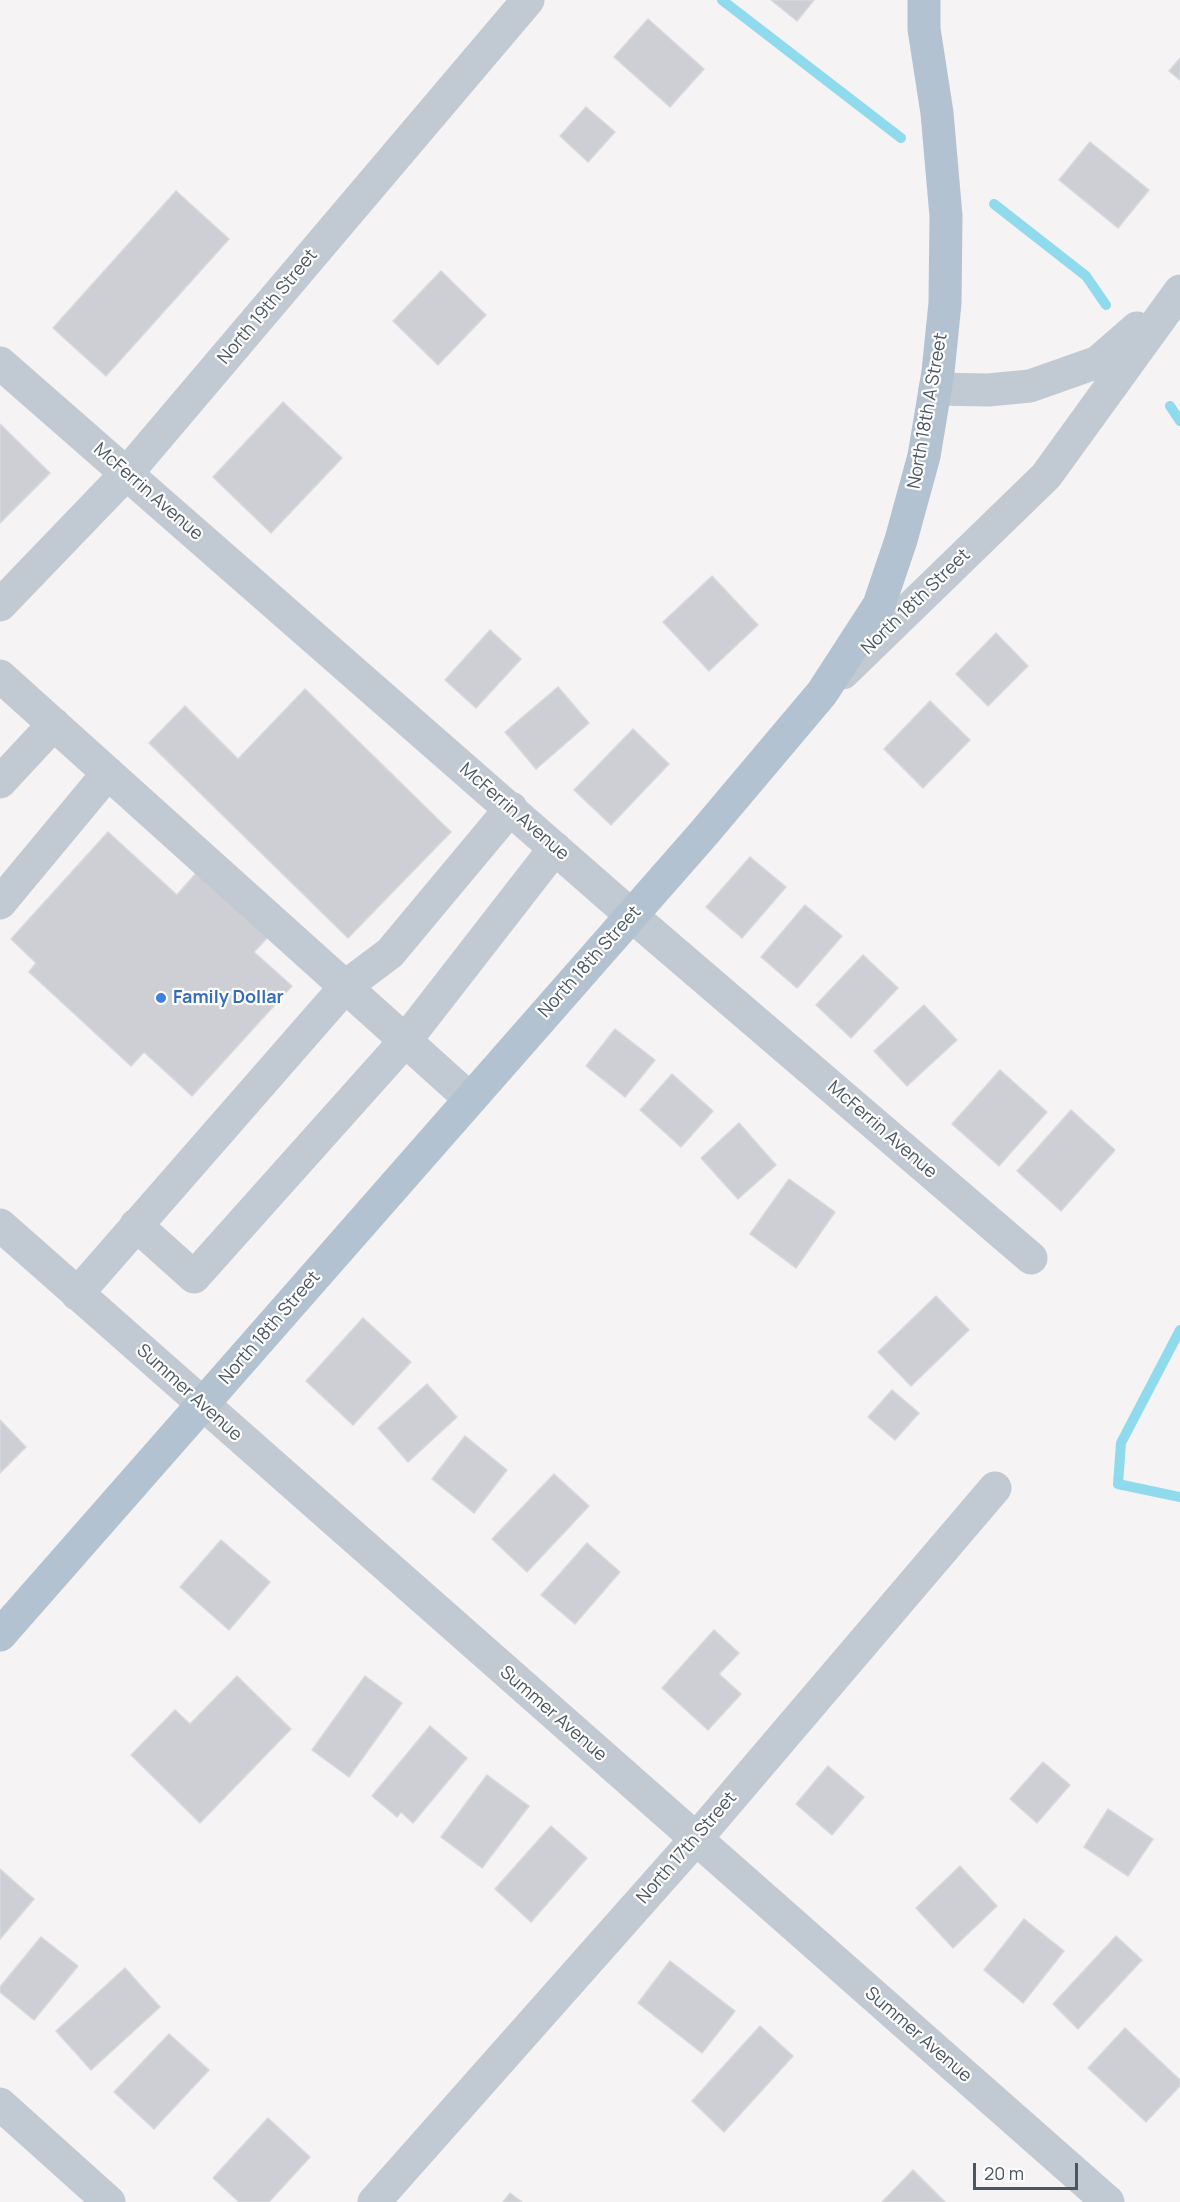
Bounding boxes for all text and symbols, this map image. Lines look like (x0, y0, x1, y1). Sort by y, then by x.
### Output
street label: North 19th Street (214, 245, 322, 369)
street label: North 18th A Street (904, 331, 952, 491)
street label: McFerrin Avenue (89, 439, 207, 545)
street label: North 18th Street (857, 545, 975, 659)
street label: McFerrin Avenue (455, 759, 573, 865)
street label: North 18th Street (534, 902, 646, 1022)
place label: Family Dollar (173, 987, 284, 1009)
marker: Family Dollar (154, 991, 168, 1005)
street label: McFerrin Avenue (823, 1077, 941, 1183)
street label: North 18th Street (215, 1267, 325, 1389)
street label: Summer Avenue (132, 1340, 246, 1446)
street label: Summer Avenue (495, 1662, 611, 1766)
street label: North 17th Street (632, 1788, 742, 1908)
street label: Summer Avenue (860, 1983, 976, 2087)
scale bar (976, 2151, 1081, 2189)
text: 20 m (984, 2161, 1024, 2185)

